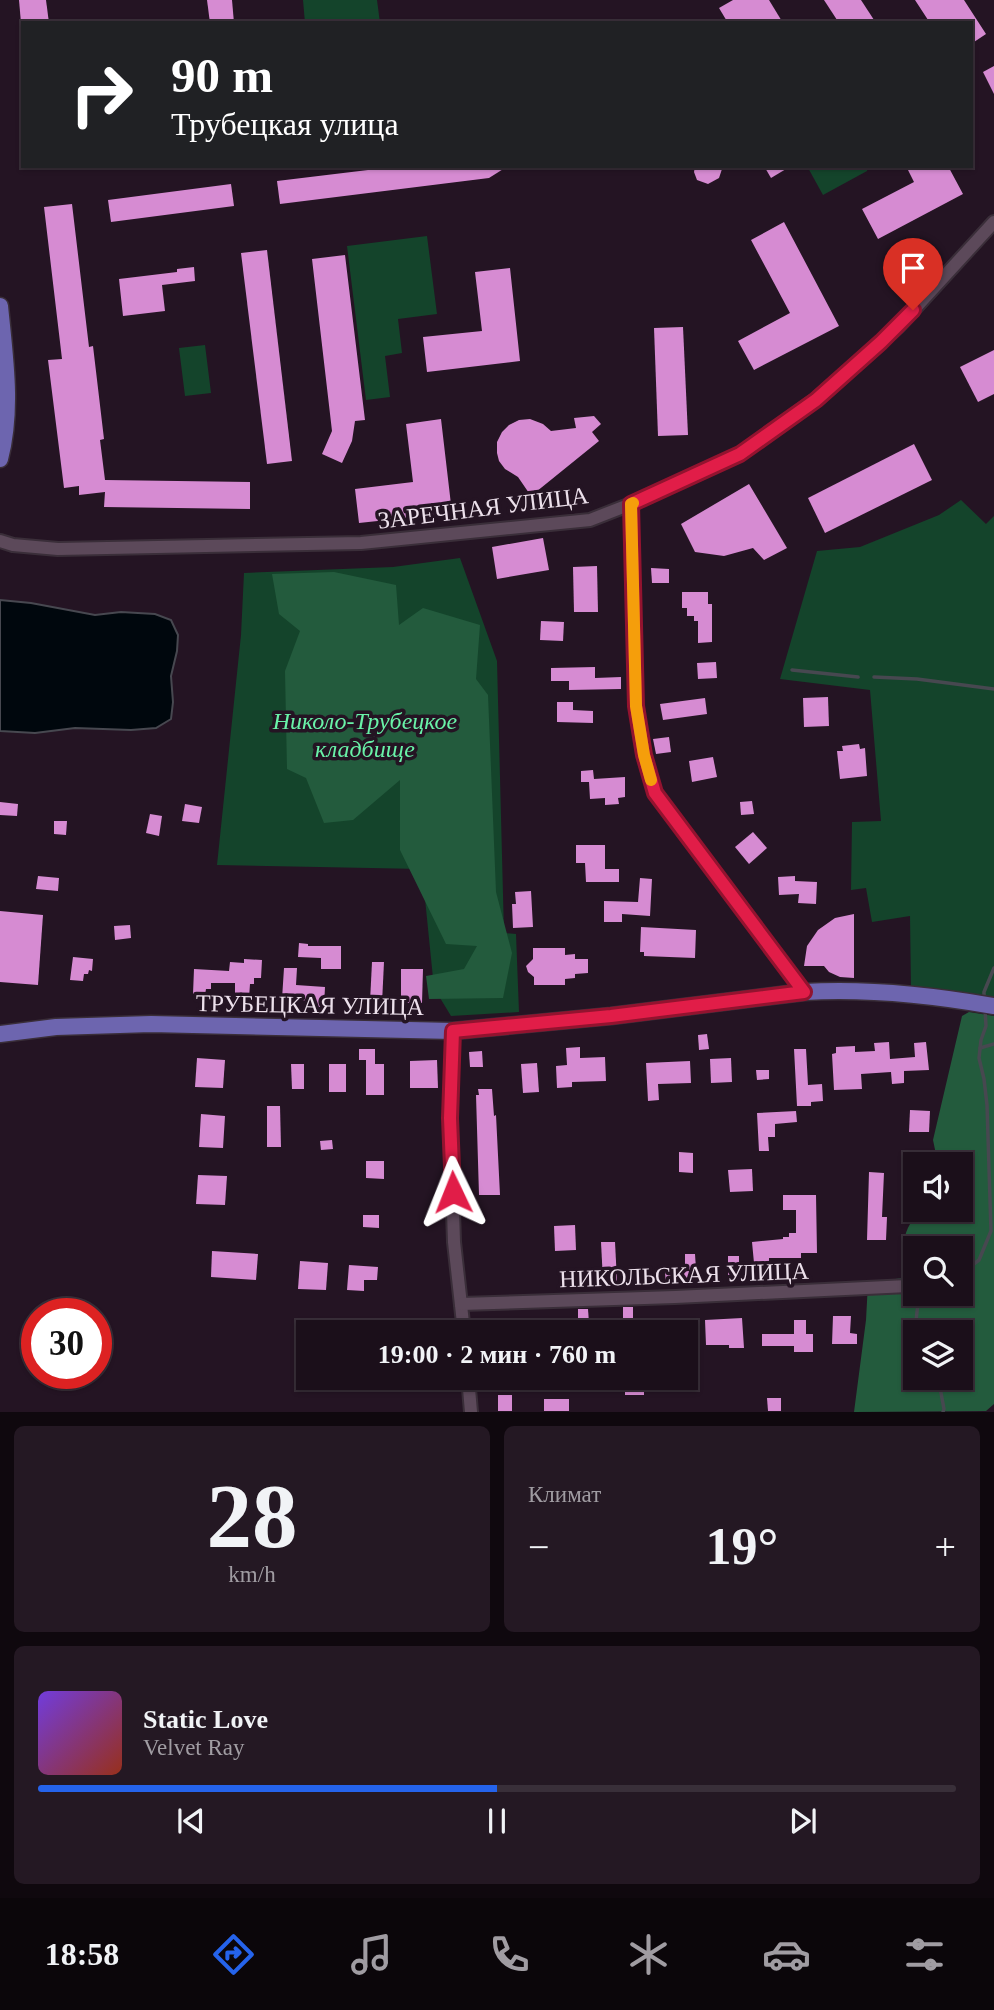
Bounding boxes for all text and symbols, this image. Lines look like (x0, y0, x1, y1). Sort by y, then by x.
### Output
text: 90 m (171, 48, 273, 103)
icon: right (56, 49, 147, 140)
text: Трубецкая улица (171, 106, 399, 142)
pin (883, 238, 943, 310)
icon: arrive (894, 249, 932, 287)
street label: ЗАРЕЧНАЯ УЛИЦА (376, 482, 591, 534)
park label: Николо-Трубецкое кладбище (272, 708, 458, 762)
street label: ТРУБЕЦКАЯ УЛИЦА (196, 990, 425, 1020)
map controls (903, 1152, 973, 1390)
button: sound (903, 1152, 973, 1222)
position arrow (416, 1155, 490, 1229)
button: search (903, 1236, 973, 1306)
street label: НИКОЛЬСКАЯ УЛИЦА (559, 1258, 810, 1292)
speed limit sign: 30 (21, 1298, 112, 1389)
button: layers (903, 1320, 973, 1390)
text: 19:00 · 2 мин · 760 m (378, 1340, 616, 1369)
text: 28 (207, 1466, 298, 1567)
text: Климат (528, 1482, 601, 1507)
text: 19° (706, 1518, 778, 1575)
text: − (528, 1526, 549, 1568)
text: + (935, 1526, 956, 1568)
text: km/h (228, 1562, 276, 1587)
text: Static Love (143, 1705, 268, 1734)
text: Velvet Ray (143, 1735, 245, 1760)
icon: previous (172, 1802, 210, 1840)
icon: pause (478, 1802, 516, 1840)
icon: next (784, 1802, 822, 1840)
icon: directions (209, 1930, 258, 1979)
icon: music (347, 1930, 396, 1979)
icon: phone (485, 1930, 534, 1979)
icon: climate (624, 1930, 673, 1979)
icon: car (762, 1930, 811, 1979)
icon: filters (900, 1930, 949, 1979)
text: 18:58 (45, 1936, 119, 1972)

